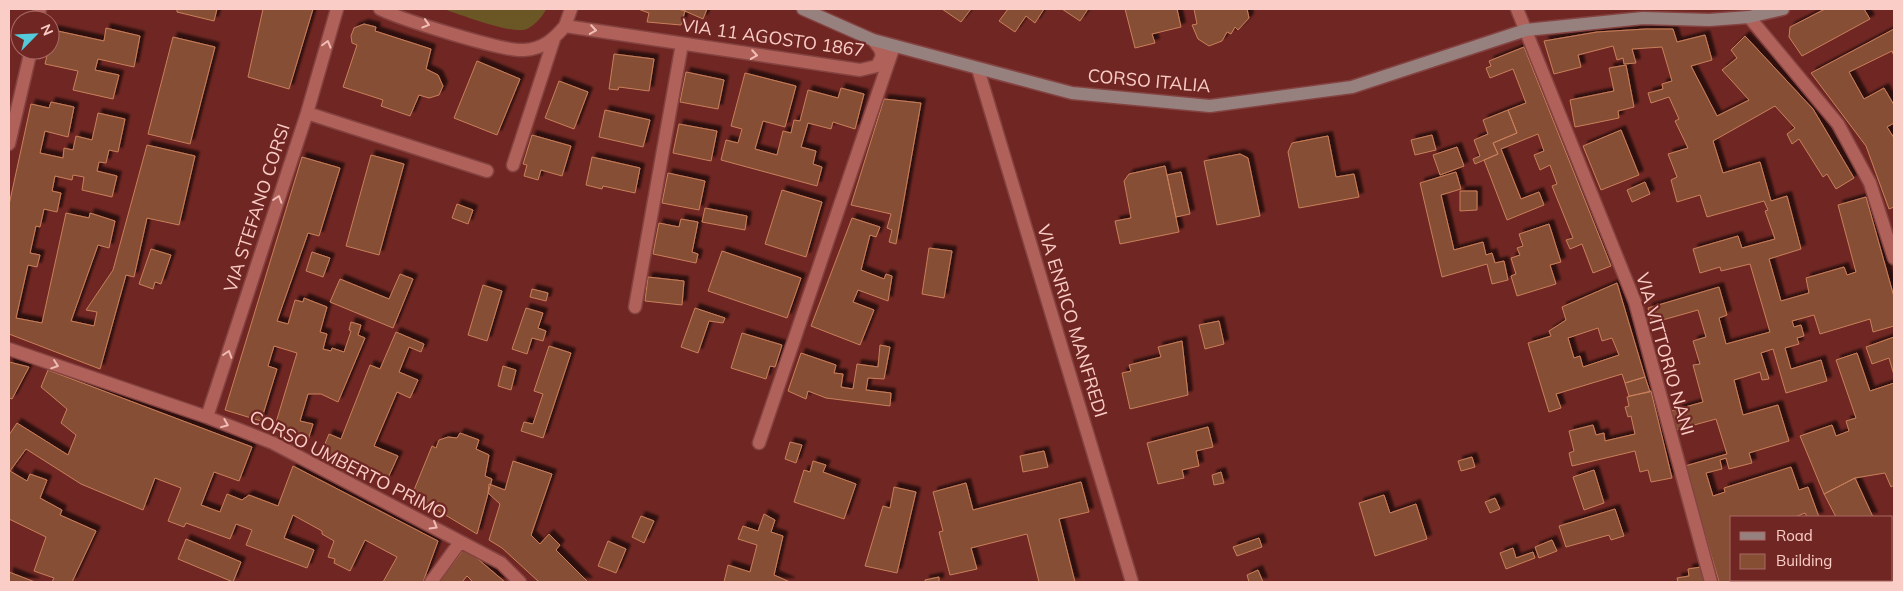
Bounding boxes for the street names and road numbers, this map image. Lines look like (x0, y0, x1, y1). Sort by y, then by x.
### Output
street label: VIA 11 AGOSTO 1867 (680, 13, 866, 62)
street label: CORSO ITALIA (1087, 64, 1211, 97)
street label: VIA STEFANO CORSI (218, 121, 295, 295)
street label: VIA ENRICO MANFREDI (1032, 222, 1113, 420)
street label: VIA VITTORIO NANI (1631, 270, 1700, 438)
street label: CORSO UMBERTO PRIMO (246, 405, 451, 524)

